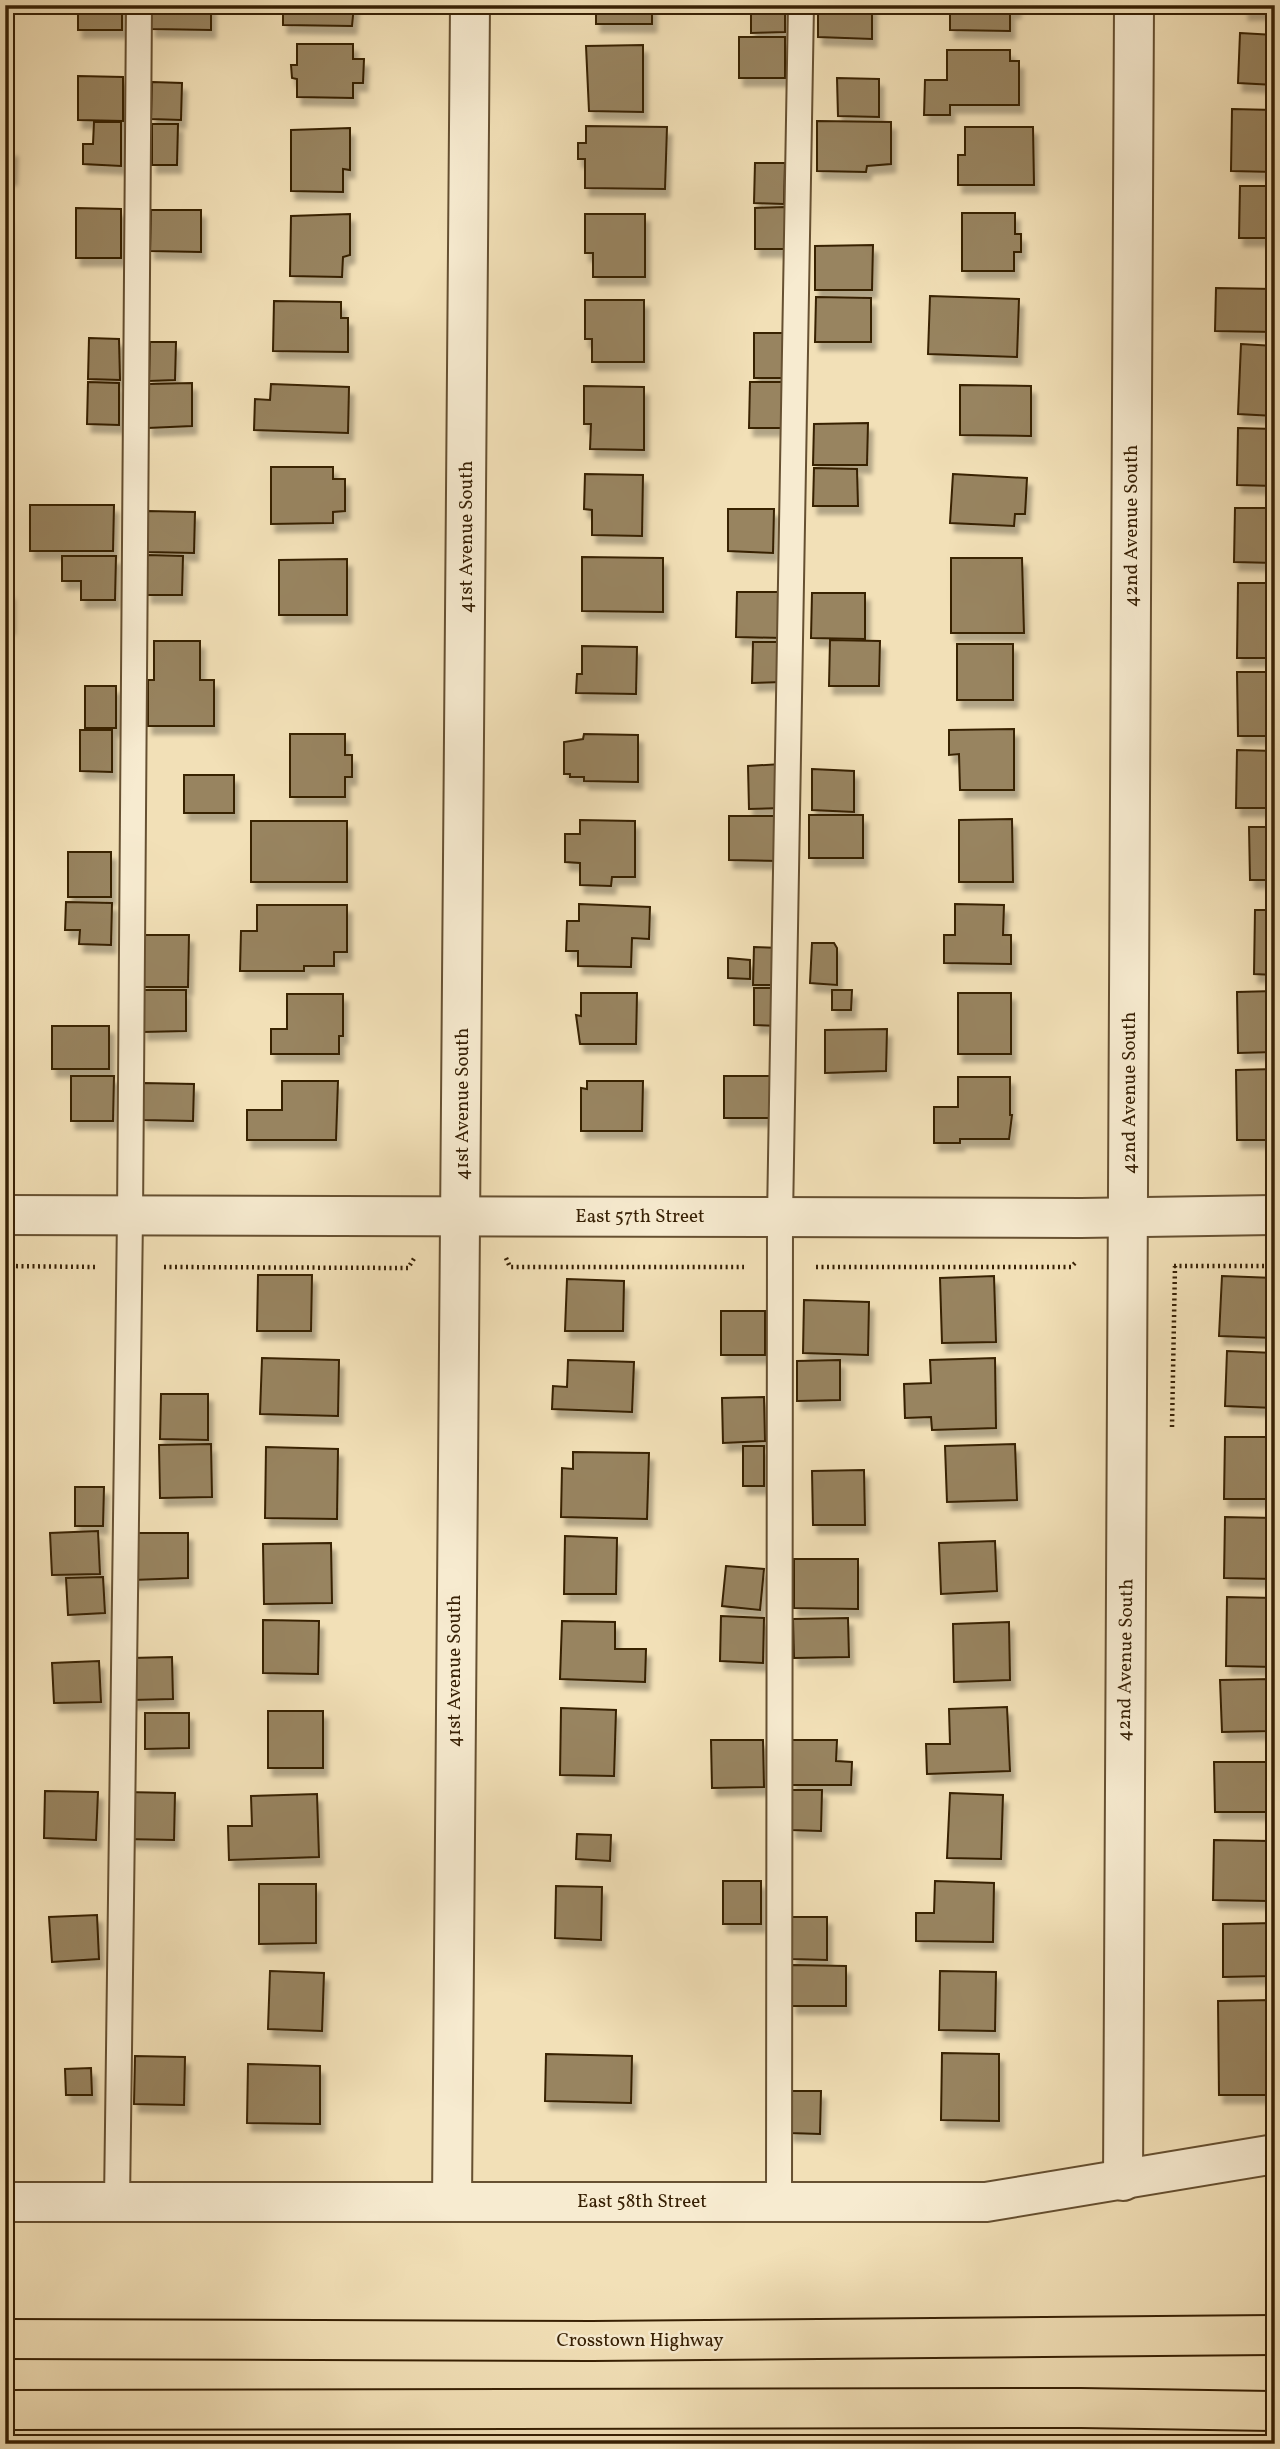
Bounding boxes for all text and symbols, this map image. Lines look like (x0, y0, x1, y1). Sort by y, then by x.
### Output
street label: 42nd Avenue South (1119, 445, 1145, 607)
street label: 41st Avenue South (454, 461, 480, 613)
street label: 42nd Avenue South (1117, 1012, 1143, 1174)
street label: 41st Avenue South (450, 1028, 476, 1180)
street label: East 57th Street (575, 1204, 705, 1230)
street label: 42nd Avenue South (1112, 1578, 1140, 1742)
street label: 41st Avenue South (442, 1595, 468, 1747)
street label: East 58th Street (577, 2189, 707, 2215)
street label: Crosstown Highway (556, 2328, 724, 2354)

